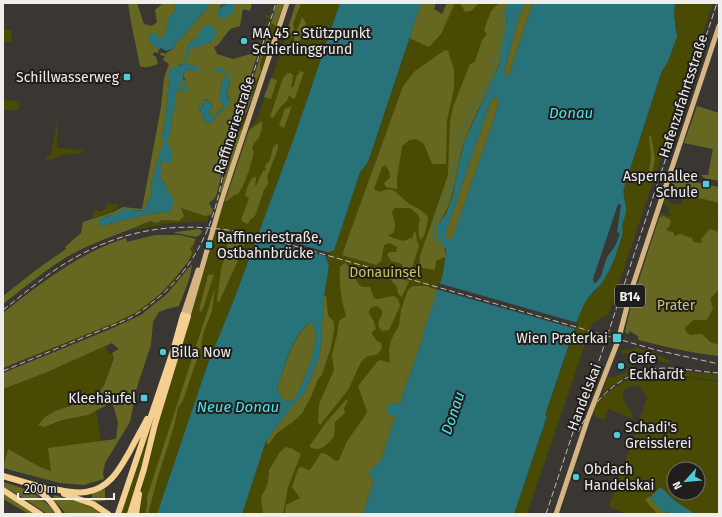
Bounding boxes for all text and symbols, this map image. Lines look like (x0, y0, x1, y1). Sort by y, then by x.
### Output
place label: MA 45 - Stützpunkt Schierlinggrund (252, 25, 372, 58)
street label: Hafenzufahrtsstraße (655, 32, 711, 160)
marker: MA 45 - Stützpunkt Schierlinggrund (239, 36, 249, 46)
place label: Schillwasserweg (16, 69, 120, 86)
marker: Schillwasserweg (122, 72, 132, 82)
street label: Raffineriestraße (211, 74, 258, 176)
water label: Donau (549, 104, 593, 122)
place label: Aspernallee Schule (623, 168, 698, 201)
marker: Aspernallee Schule (701, 179, 711, 189)
place label: Raffineriestraße, Ostbahnbrücke (217, 229, 322, 262)
marker: Raffineriestraße, Ostbahnbrücke (204, 240, 214, 250)
park label: Donauinsel (349, 264, 421, 281)
road number: B14 (615, 285, 645, 307)
park label: Prater (657, 297, 696, 314)
place label: Wien Praterkai (516, 330, 608, 347)
marker: Wien Praterkai (611, 332, 623, 344)
place label: Billa Now (171, 344, 231, 361)
marker: Billa Now (158, 347, 168, 357)
place label: Cafe Eckhardt (629, 350, 685, 383)
street label: Handelskai (564, 361, 605, 433)
marker: Cafe Eckhardt (616, 361, 626, 371)
water label: Donau (437, 389, 469, 437)
place label: Kleehäufel (68, 390, 136, 407)
marker: Kleehäufel (139, 393, 149, 403)
water label: Neue Donau (197, 398, 279, 416)
place label: Schadi's Greisslerei (625, 419, 692, 452)
marker: Schadi's Greisslerei (612, 430, 622, 440)
place label: Obdach Handelskai (584, 461, 655, 494)
north arrow (666, 461, 706, 501)
marker: Obdach Handelskai (571, 472, 581, 482)
scale bar (18, 475, 114, 501)
text: N (670, 479, 685, 492)
text: 200 m (24, 482, 57, 496)

